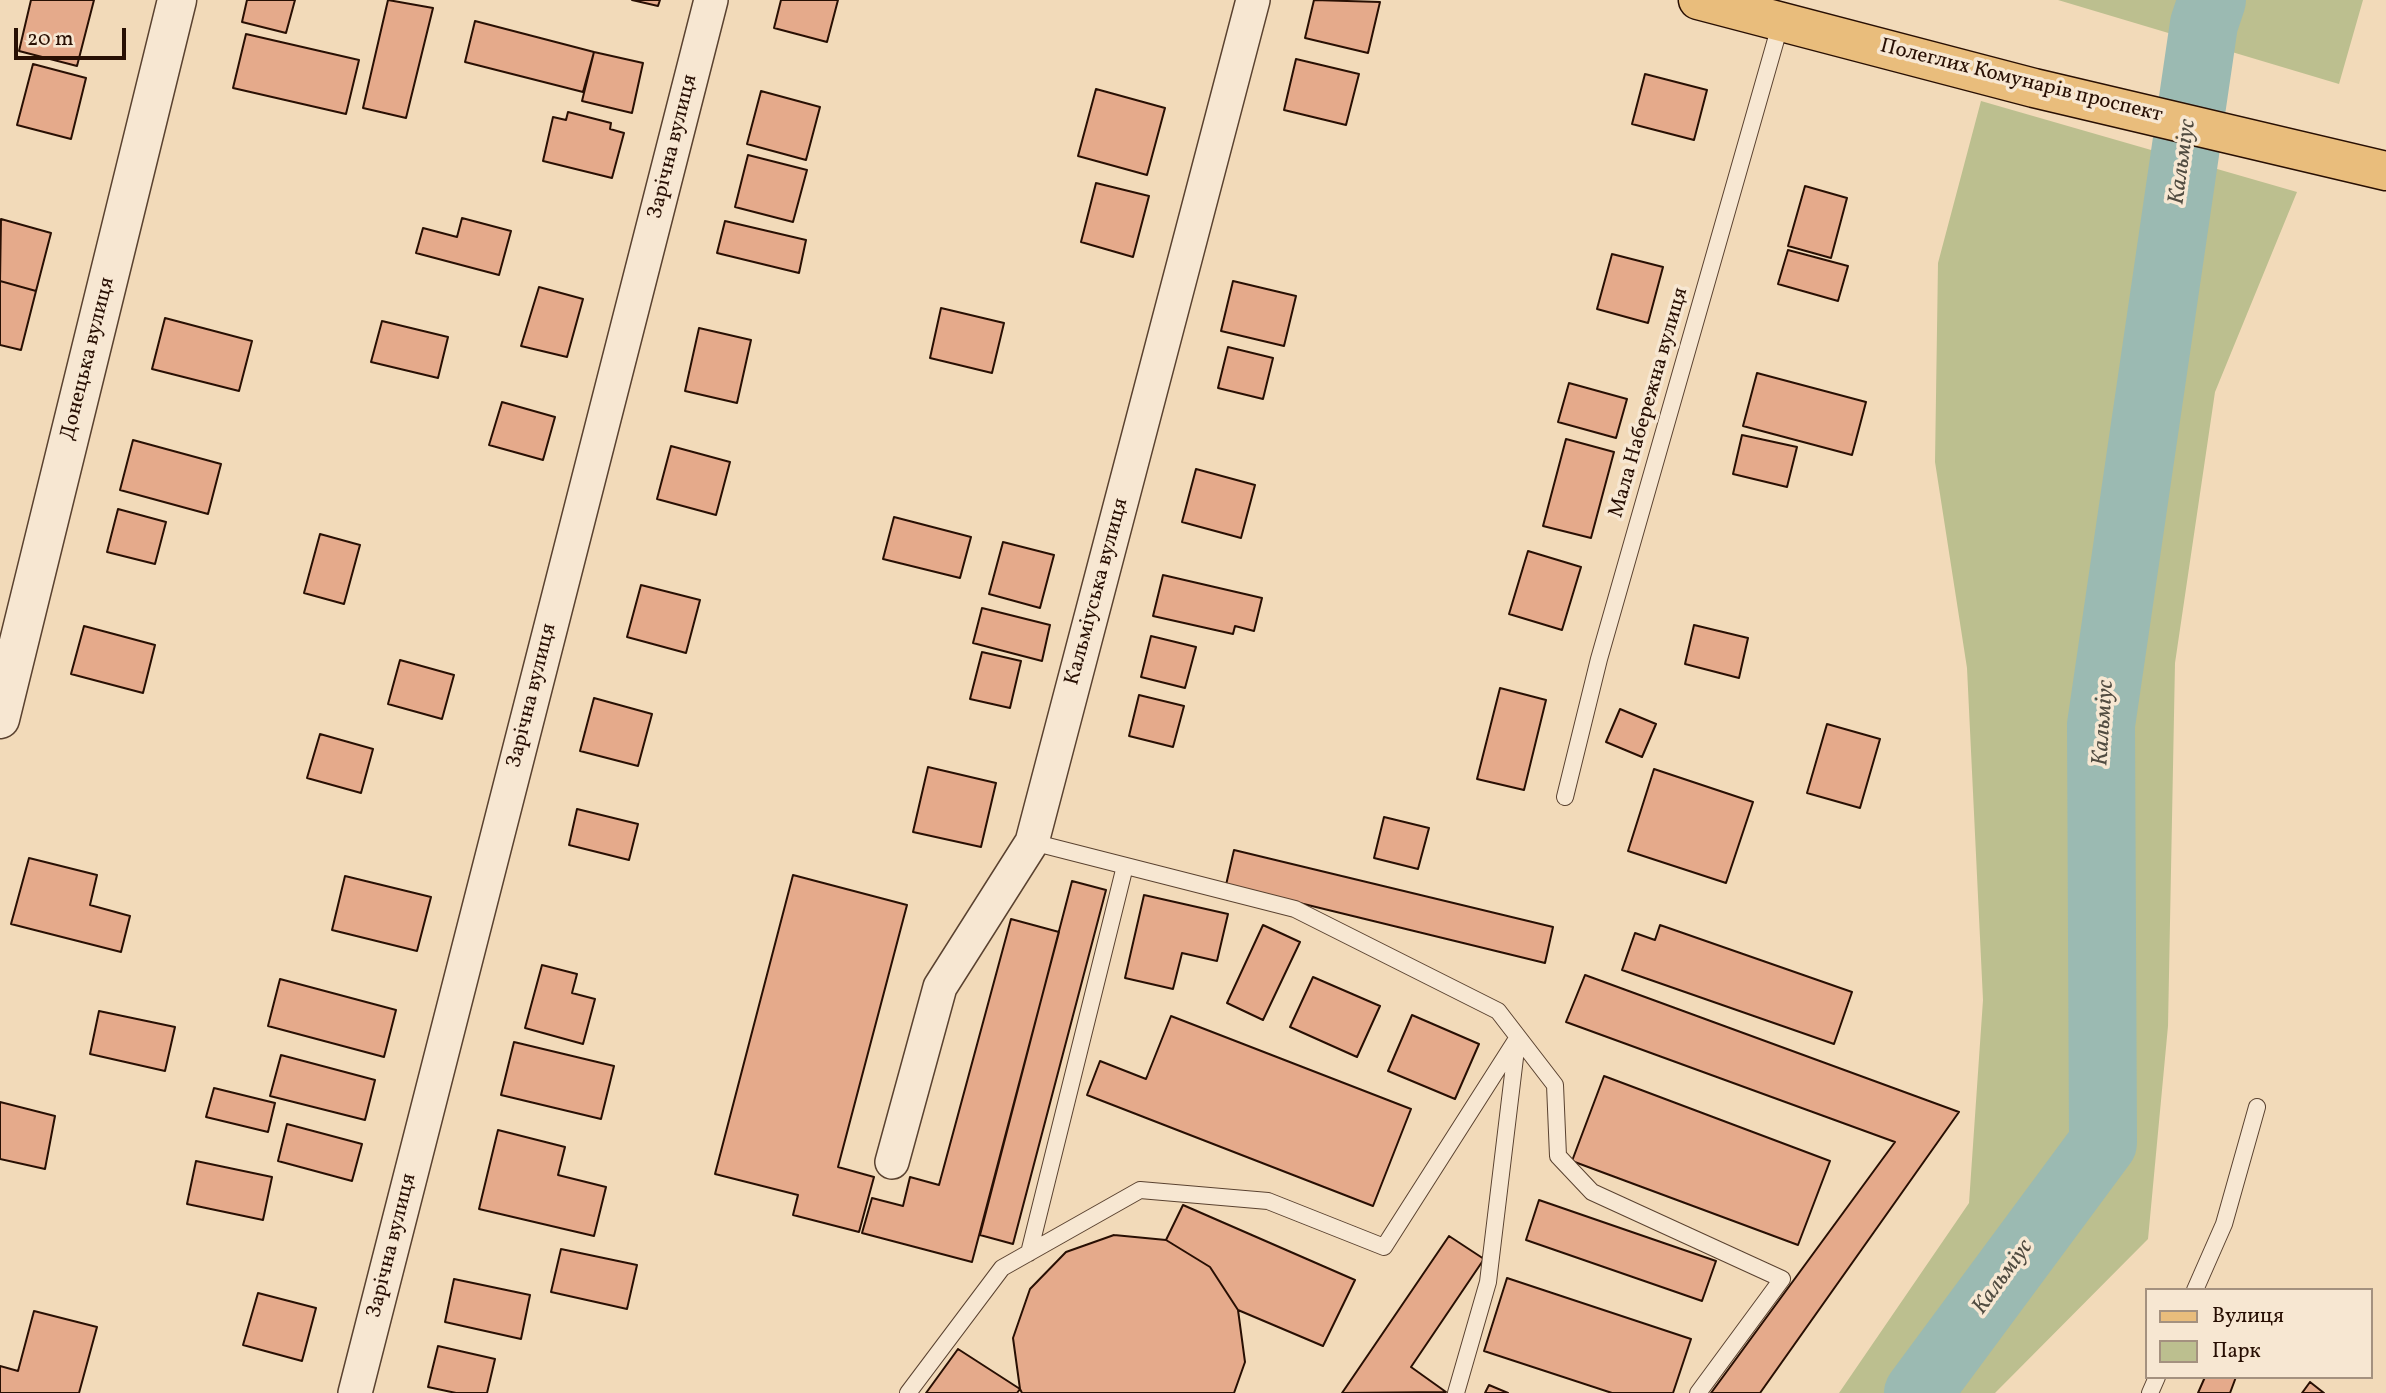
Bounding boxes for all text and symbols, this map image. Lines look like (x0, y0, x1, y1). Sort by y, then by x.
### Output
scale bar (18, 14, 130, 58)
text: 20 m (27, 25, 73, 54)
street label: Полеглих Комунарів проспект (1877, 35, 2165, 129)
street label: Зарічна вулиця (644, 72, 704, 222)
water label: Кальміус (2164, 118, 2204, 206)
street label: Донецька вулиця (57, 275, 121, 443)
street label: Мала Набережна вулиця (1605, 285, 1695, 521)
street label: Кальміуська вулиця (1061, 496, 1135, 688)
street label: Зарічна вулиця (503, 621, 563, 771)
water label: Кальміус (2088, 679, 2122, 767)
street label: Зарічна вулиця (363, 1171, 423, 1321)
water label: Кальміус (1968, 1235, 2040, 1321)
legend (2144, 1288, 2372, 1379)
text: Вулиця (2212, 1302, 2284, 1331)
text: Парк (2212, 1337, 2261, 1366)

